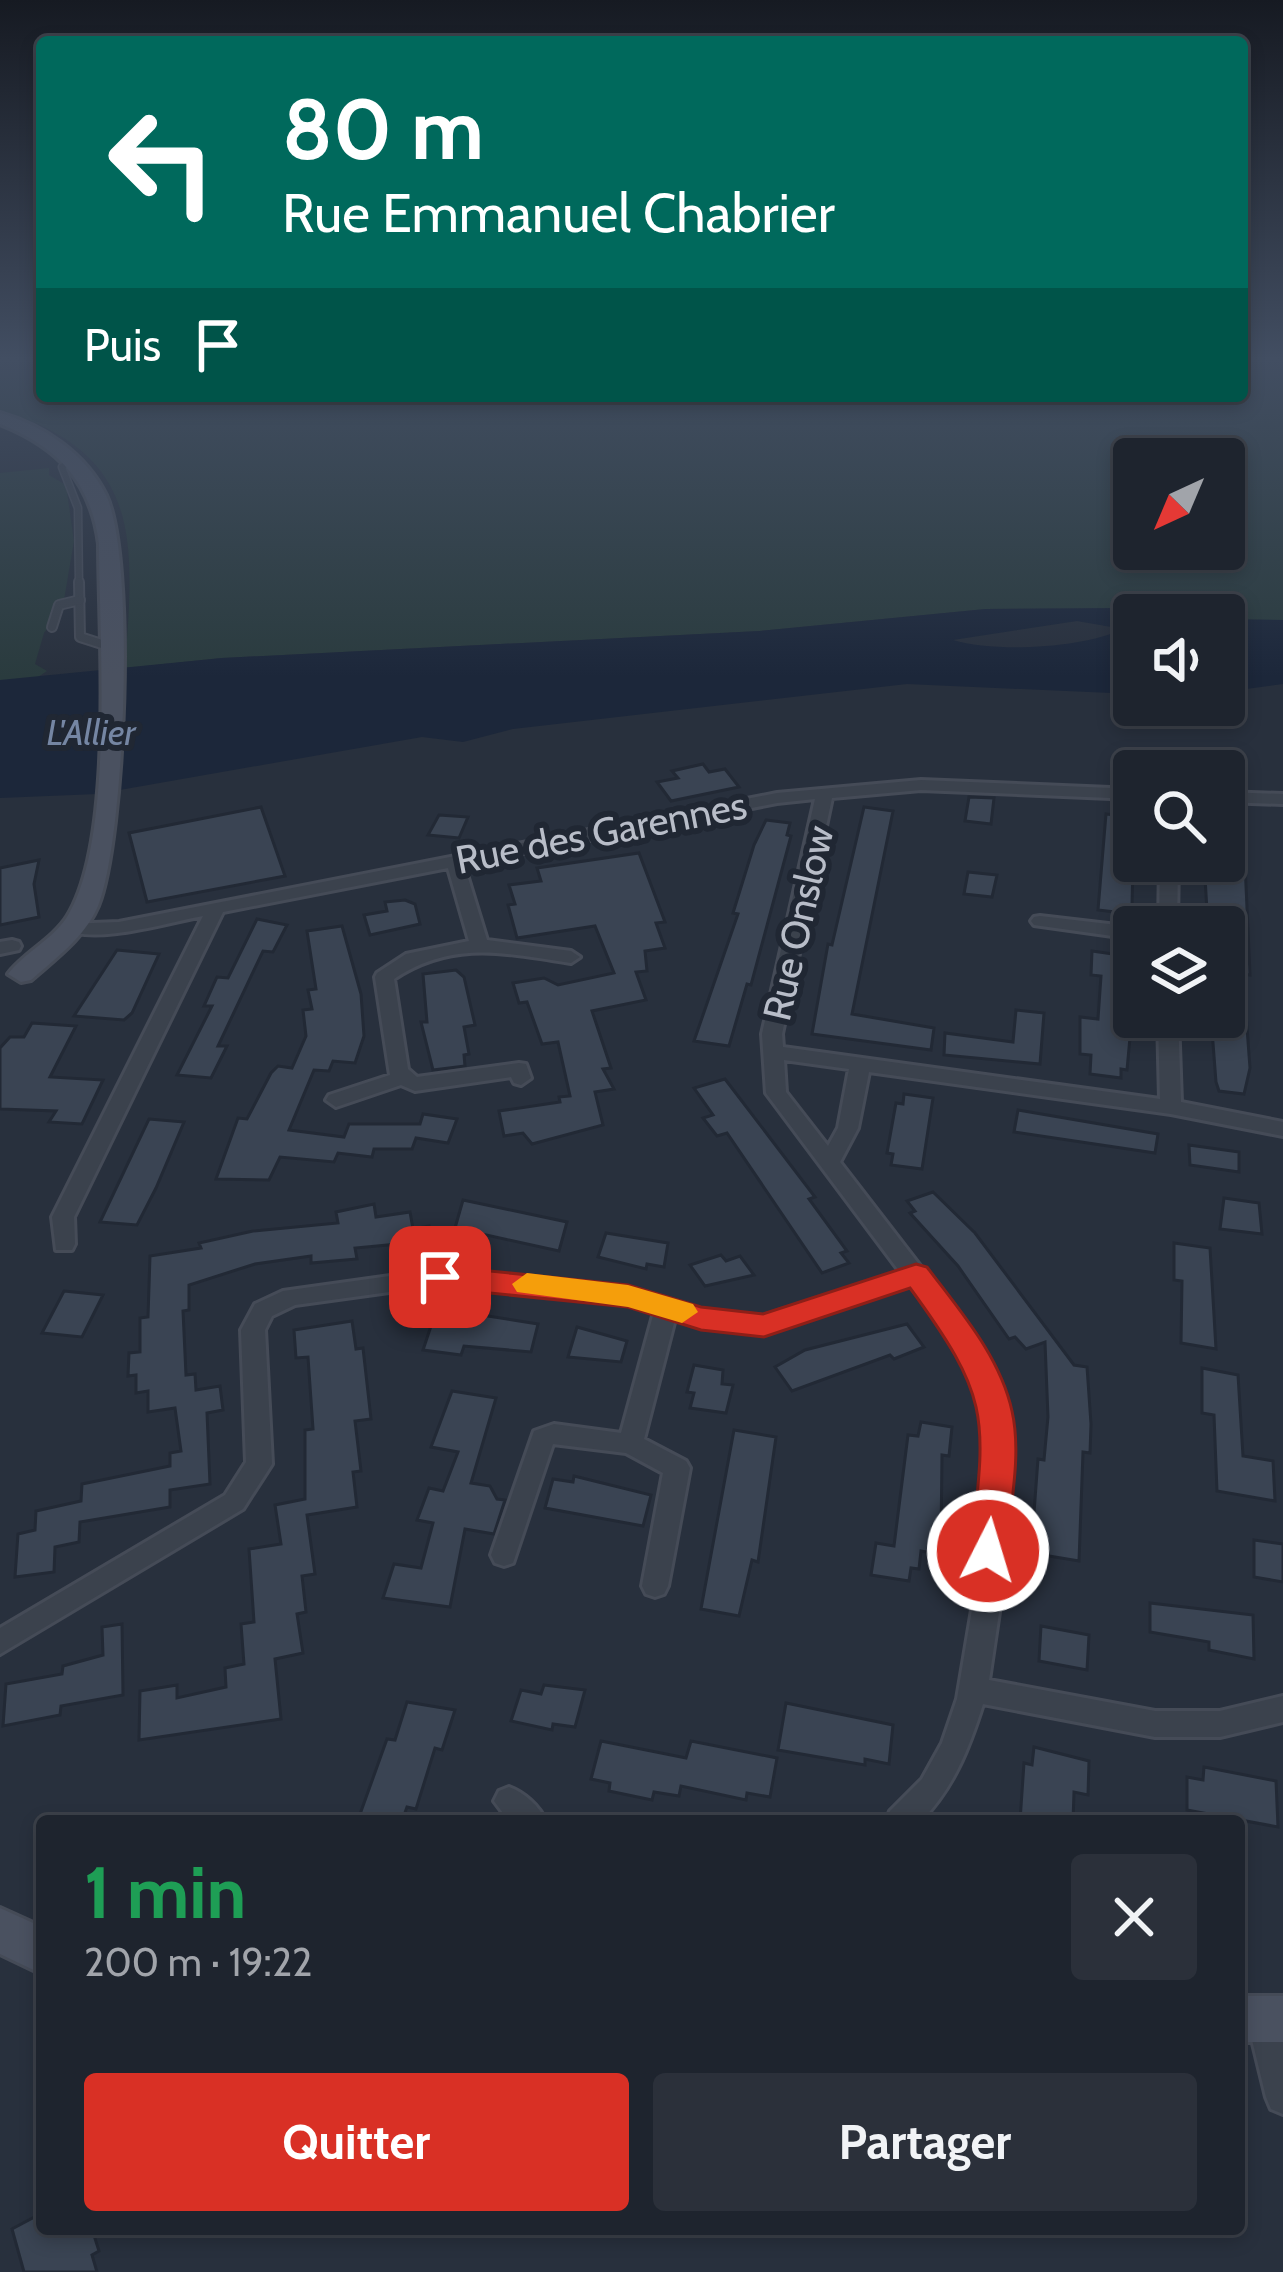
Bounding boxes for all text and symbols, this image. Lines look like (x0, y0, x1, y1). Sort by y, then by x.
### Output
text: 80 m (282, 78, 484, 180)
icon: left (84, 84, 240, 240)
text: Rue Emmanuel Chabrier (282, 180, 835, 246)
icon: arrive (185, 312, 251, 378)
text: Puis (84, 318, 161, 372)
north arrow (1113, 438, 1245, 570)
map controls (1113, 438, 1245, 1038)
button: sound (1113, 594, 1245, 726)
water label: L'Allier (46, 710, 138, 754)
button: search (1113, 750, 1245, 882)
street label: Rue des Garennes (452, 780, 750, 884)
street label: Rue Onslow (752, 821, 844, 1025)
button: layers (1113, 906, 1245, 1038)
pin (389, 1226, 491, 1328)
icon: arrive (407, 1244, 473, 1310)
position arrow (925, 1488, 1051, 1614)
text: 1 min (84, 1849, 246, 1936)
button: close (1071, 1854, 1197, 1980)
text: 200 m · 19:22 (84, 1938, 313, 1986)
button: Quitter (84, 2073, 629, 2211)
button: Partager (653, 2073, 1197, 2211)

